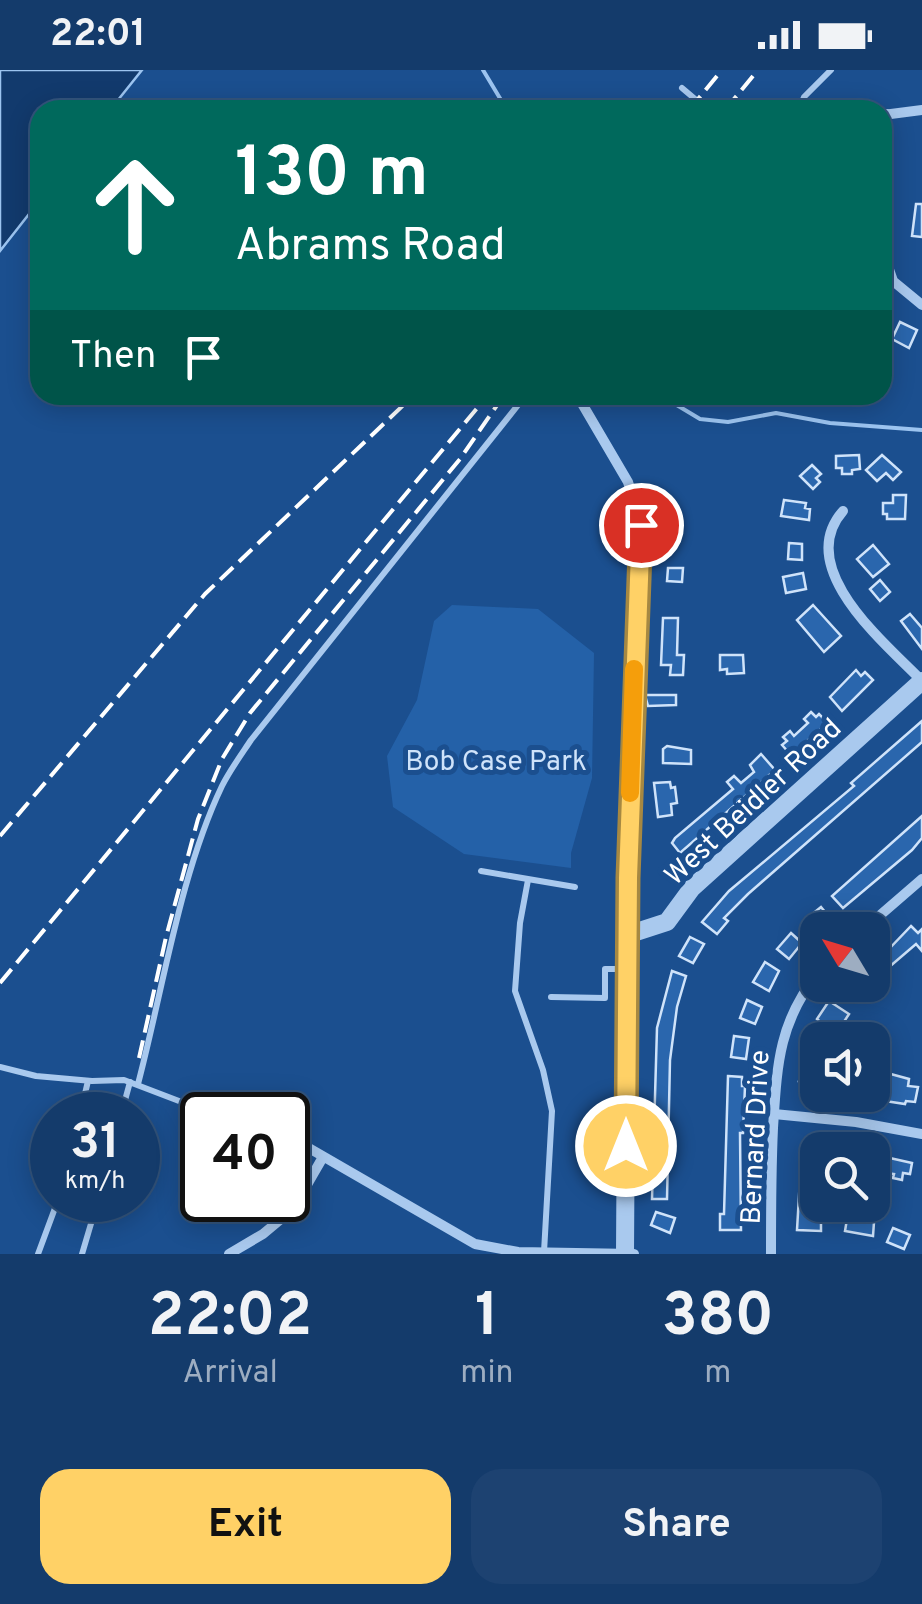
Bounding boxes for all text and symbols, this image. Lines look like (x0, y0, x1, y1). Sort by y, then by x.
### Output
text: 22:01 (50, 11, 146, 60)
text: 130 m (235, 132, 429, 221)
icon: ahead (70, 140, 200, 270)
text: Abrams Road (235, 219, 505, 276)
icon: arrive (176, 330, 231, 385)
text: Then (70, 333, 156, 382)
pin (599, 483, 684, 568)
icon: arrive (614, 498, 669, 553)
street label: West Beidler Road (658, 712, 850, 895)
park label: Bob Case Park (405, 745, 587, 781)
north arrow (800, 912, 890, 1002)
map controls (800, 912, 890, 1222)
button: sound (800, 1022, 890, 1112)
street label: Bernard Drive (734, 1049, 780, 1225)
speed limit sign: 40 (180, 1092, 310, 1222)
position arrow (574, 1094, 678, 1198)
text: 31 (70, 1113, 120, 1176)
button: search (800, 1132, 890, 1222)
text: km/h (65, 1166, 125, 1198)
text: 22:02 (148, 1281, 312, 1357)
text: 1 (475, 1281, 499, 1357)
text: 380 (662, 1281, 774, 1357)
text: Arrival (182, 1354, 278, 1394)
text: min (460, 1354, 514, 1394)
text: m (704, 1354, 731, 1394)
button: Exit (40, 1469, 451, 1584)
button: Share (471, 1469, 882, 1584)

